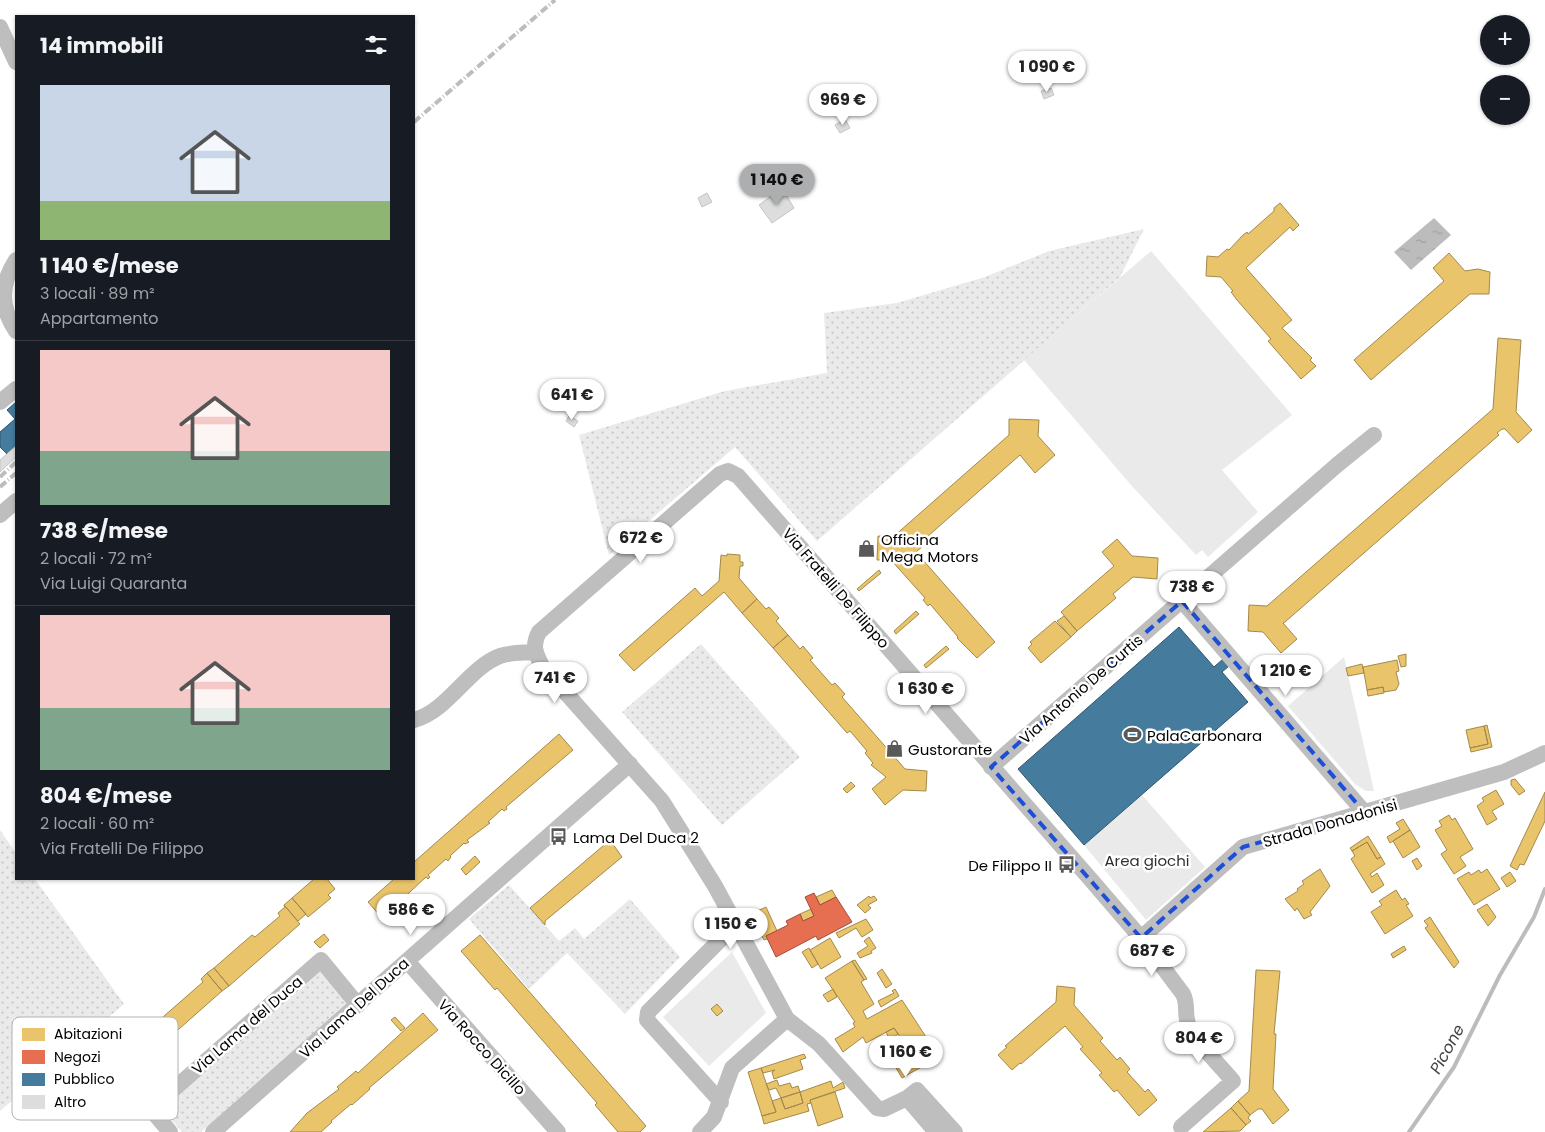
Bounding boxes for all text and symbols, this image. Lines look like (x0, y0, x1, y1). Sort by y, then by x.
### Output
map controls (1480, 15, 1530, 125)
button: + (1480, 15, 1530, 65)
text: 14 immobili (40, 31, 163, 60)
icon: filters (362, 31, 390, 59)
pin: 1 090 € (1001, 51, 1093, 93)
text: 1 090 € (1019, 55, 1075, 78)
button: − (1480, 75, 1530, 125)
pin: 969 € (808, 84, 878, 126)
text: 969 € (820, 88, 866, 111)
icon: home (170, 117, 260, 207)
pin: 1 140 € (731, 164, 823, 206)
text: 1 140 € (751, 168, 803, 191)
text: 1 140 €/mese (40, 251, 179, 280)
text: 3 locali · 89 m² (40, 282, 154, 305)
text: Appartamento (40, 307, 159, 330)
pin: 641 € (537, 378, 607, 421)
icon: home (170, 383, 260, 473)
text: 641 € (550, 383, 594, 406)
text: 738 €/mese (40, 516, 168, 545)
pin: 672 € (606, 522, 676, 564)
street label: Via Fratelli De Filippo (778, 523, 894, 653)
text: 672 € (619, 526, 663, 549)
place label: Officina Mega Motors (881, 529, 979, 567)
shop icon: Officina Mega Motors (857, 538, 877, 558)
text: 2 locali · 72 m² (40, 547, 152, 570)
pin: 738 € (1157, 570, 1227, 613)
text: Via Luigi Quaranta (40, 572, 187, 595)
text: 738 € (1170, 575, 1214, 598)
street label: Via Antonio De Curtis (1015, 629, 1147, 749)
icon: home (170, 648, 260, 738)
pin: 1 210 € (1240, 654, 1332, 697)
text: 1 210 € (1260, 659, 1312, 682)
pin: 741 € (520, 662, 590, 704)
text: 741 € (534, 666, 576, 689)
pin: 1 630 € (880, 672, 972, 715)
text: 1 630 € (898, 677, 954, 700)
sports icon: PalaCarbonara (1123, 725, 1143, 745)
place label: PalaCarbonara (1147, 725, 1262, 746)
shop icon: Gustorante (884, 739, 904, 759)
place label: Gustorante (908, 739, 992, 760)
text: 804 €/mese (40, 781, 172, 810)
street label: Strada Donadonisi (1260, 794, 1400, 852)
text: 2 locali · 60 m² (40, 812, 154, 835)
bus stop icon: Lama Del Duca 2 (549, 827, 569, 847)
place label: Lama Del Duca 2 (573, 827, 699, 848)
text: Via Fratelli De Filippo (40, 837, 204, 860)
park label: Area giochi (1105, 850, 1189, 871)
place label: De Filippo II (968, 855, 1052, 876)
bus stop icon: De Filippo II (1056, 855, 1076, 875)
pin: 586 € (376, 894, 446, 936)
text: 586 € (387, 898, 435, 921)
pin: 1 150 € (685, 908, 777, 950)
text: 1 150 € (705, 912, 757, 935)
pin: 687 € (1117, 934, 1187, 977)
text: 687 € (1129, 939, 1175, 962)
street label: Via Lama Del Duca (294, 953, 414, 1063)
street label: Via Lama del Duca (187, 971, 307, 1079)
street label: Via Rocco Dicillo (433, 994, 531, 1100)
legend (12, 1017, 178, 1120)
water label: Picone (1424, 1020, 1470, 1078)
pin: 804 € (1164, 1022, 1234, 1064)
text: Abitazioni (54, 1024, 122, 1044)
text: 804 € (1175, 1026, 1223, 1049)
pin: 1 160 € (860, 1036, 952, 1078)
text: 1 160 € (880, 1040, 932, 1063)
text: Negozi (54, 1047, 101, 1067)
text: Pubblico (54, 1069, 114, 1089)
text: Altro (54, 1092, 86, 1112)

